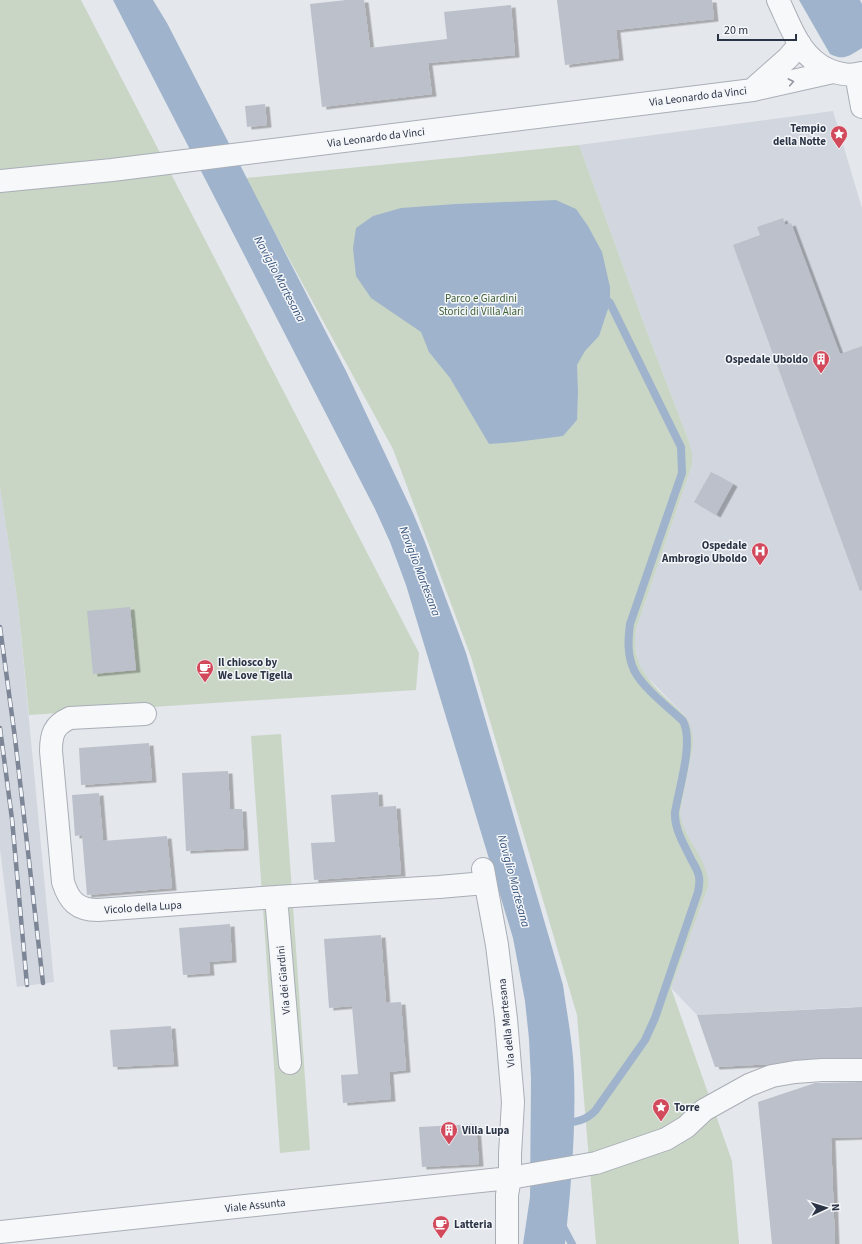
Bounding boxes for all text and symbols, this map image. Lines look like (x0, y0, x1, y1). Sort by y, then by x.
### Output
scale bar (718, 16, 796, 42)
text: 20 m (724, 22, 748, 39)
one-way arrow (788, 78, 794, 86)
street label: Via Leonardo da Vinci (648, 83, 748, 110)
place label: Tempio della Notte (773, 121, 826, 149)
street label: Via Leonardo da Vinci (326, 124, 426, 151)
place icon: Tempio della Notte (829, 124, 849, 149)
water label: Naviglio Martesana (250, 233, 310, 326)
park label: Parco e Giardini Storici di Villa Alari (438, 291, 524, 319)
building icon: Ospedale Uboldo (811, 349, 831, 374)
place label: Ospedale Uboldo (725, 352, 808, 367)
water label: Naviglio Martesana (395, 524, 445, 619)
place label: Ospedale Ambrogio Uboldo (661, 538, 747, 566)
hospital icon: Ospedale Ambrogio Uboldo (750, 541, 770, 566)
place label: Il chiosco by We Love Tigella (218, 655, 293, 683)
cafe icon: Il chiosco by We Love Tigella (195, 658, 215, 683)
water label: Naviglio Martesana (493, 833, 534, 930)
street label: Vicolo della Lupa (104, 897, 182, 918)
street label: Via dei Giardini (273, 945, 294, 1015)
street label: Via della Martesana (494, 978, 519, 1068)
place icon: Torre (651, 1097, 671, 1122)
place label: Torre (674, 1100, 700, 1115)
building icon: Villa Lupa (439, 1120, 459, 1145)
place label: Villa Lupa (461, 1123, 509, 1138)
north arrow (806, 1188, 846, 1228)
street label: Viale Assunta (224, 1195, 286, 1216)
text: N (828, 1203, 843, 1212)
cafe icon: Latteria (431, 1214, 451, 1239)
place label: Latteria (454, 1217, 492, 1232)

